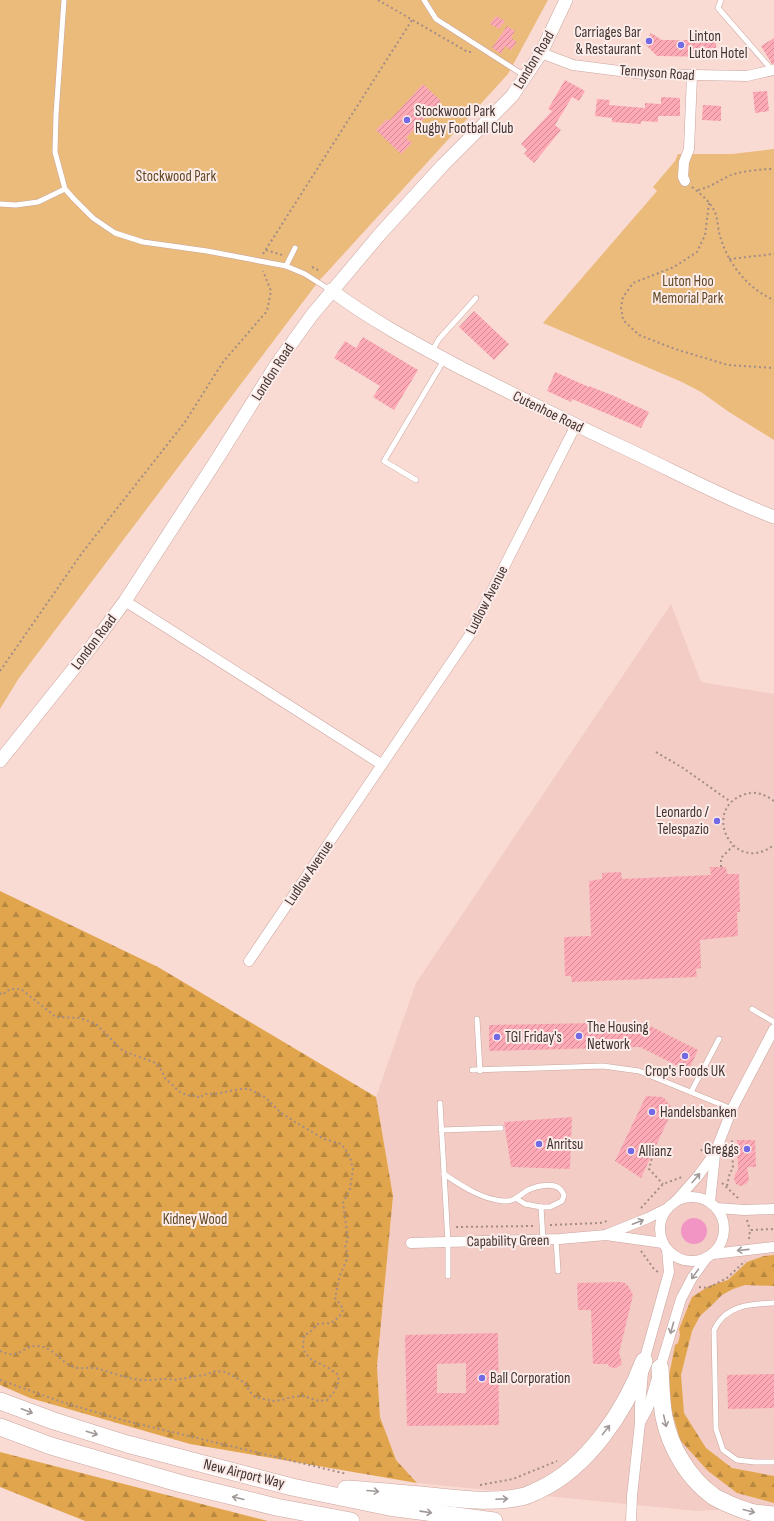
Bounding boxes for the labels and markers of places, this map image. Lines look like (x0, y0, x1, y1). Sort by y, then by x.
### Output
place label: Carriages Bar & Restaurant (575, 23, 642, 59)
place label: Linton Luton Hotel (689, 27, 747, 63)
marker: Carriages Bar & Restaurant (644, 36, 654, 46)
marker: Linton Luton Hotel (676, 40, 686, 50)
place label: Stockwood Park Rugby Football Club (415, 102, 513, 138)
marker: Stockwood Park Rugby Football Club (402, 115, 412, 125)
place label: Leonardo / Telespazio (656, 803, 710, 839)
marker: Leonardo / Telespazio (712, 816, 722, 826)
place label: The Housing Network (587, 1018, 649, 1054)
place label: TGI Friday's (505, 1028, 562, 1047)
marker: The Housing Network (574, 1031, 584, 1041)
marker: TGI Friday's (492, 1032, 502, 1042)
marker: Crop's Foods UK (680, 1051, 690, 1061)
place label: Crop's Foods UK (645, 1062, 725, 1081)
place label: Handelsbanken (660, 1103, 737, 1122)
marker: Handelsbanken (647, 1107, 657, 1117)
place label: Anritsu (546, 1135, 583, 1154)
marker: Anritsu (534, 1139, 544, 1149)
place label: Greggs (704, 1140, 739, 1159)
place label: Allianz (638, 1142, 672, 1161)
marker: Greggs (742, 1144, 752, 1154)
marker: Allianz (626, 1146, 636, 1156)
place label: Ball Corporation (490, 1369, 570, 1388)
marker: Ball Corporation (477, 1373, 487, 1383)

